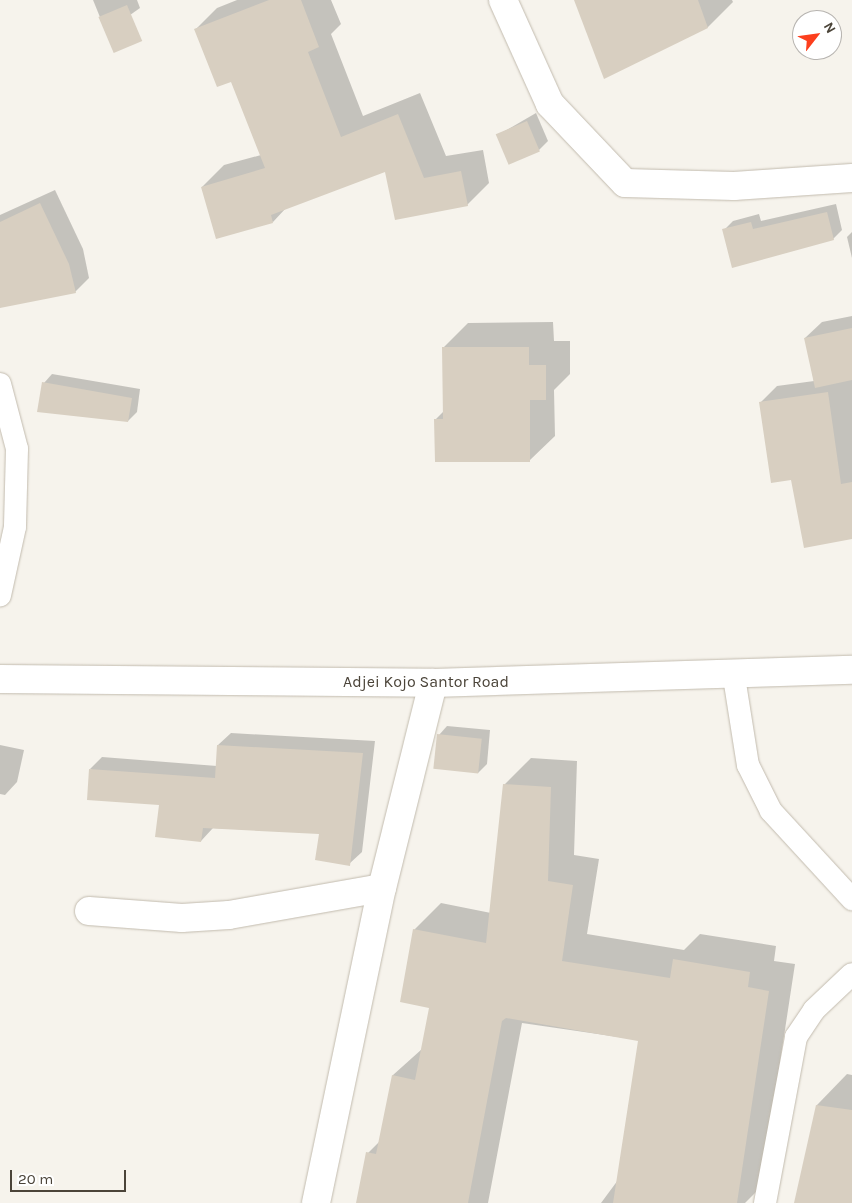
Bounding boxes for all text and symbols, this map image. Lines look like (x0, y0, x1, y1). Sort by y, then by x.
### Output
north arrow (792, 10, 842, 60)
text: N (820, 19, 839, 36)
street label: Adjei Kojo Santor Road (343, 672, 509, 692)
scale bar (12, 1160, 129, 1192)
text: 20 m (18, 1170, 53, 1188)

